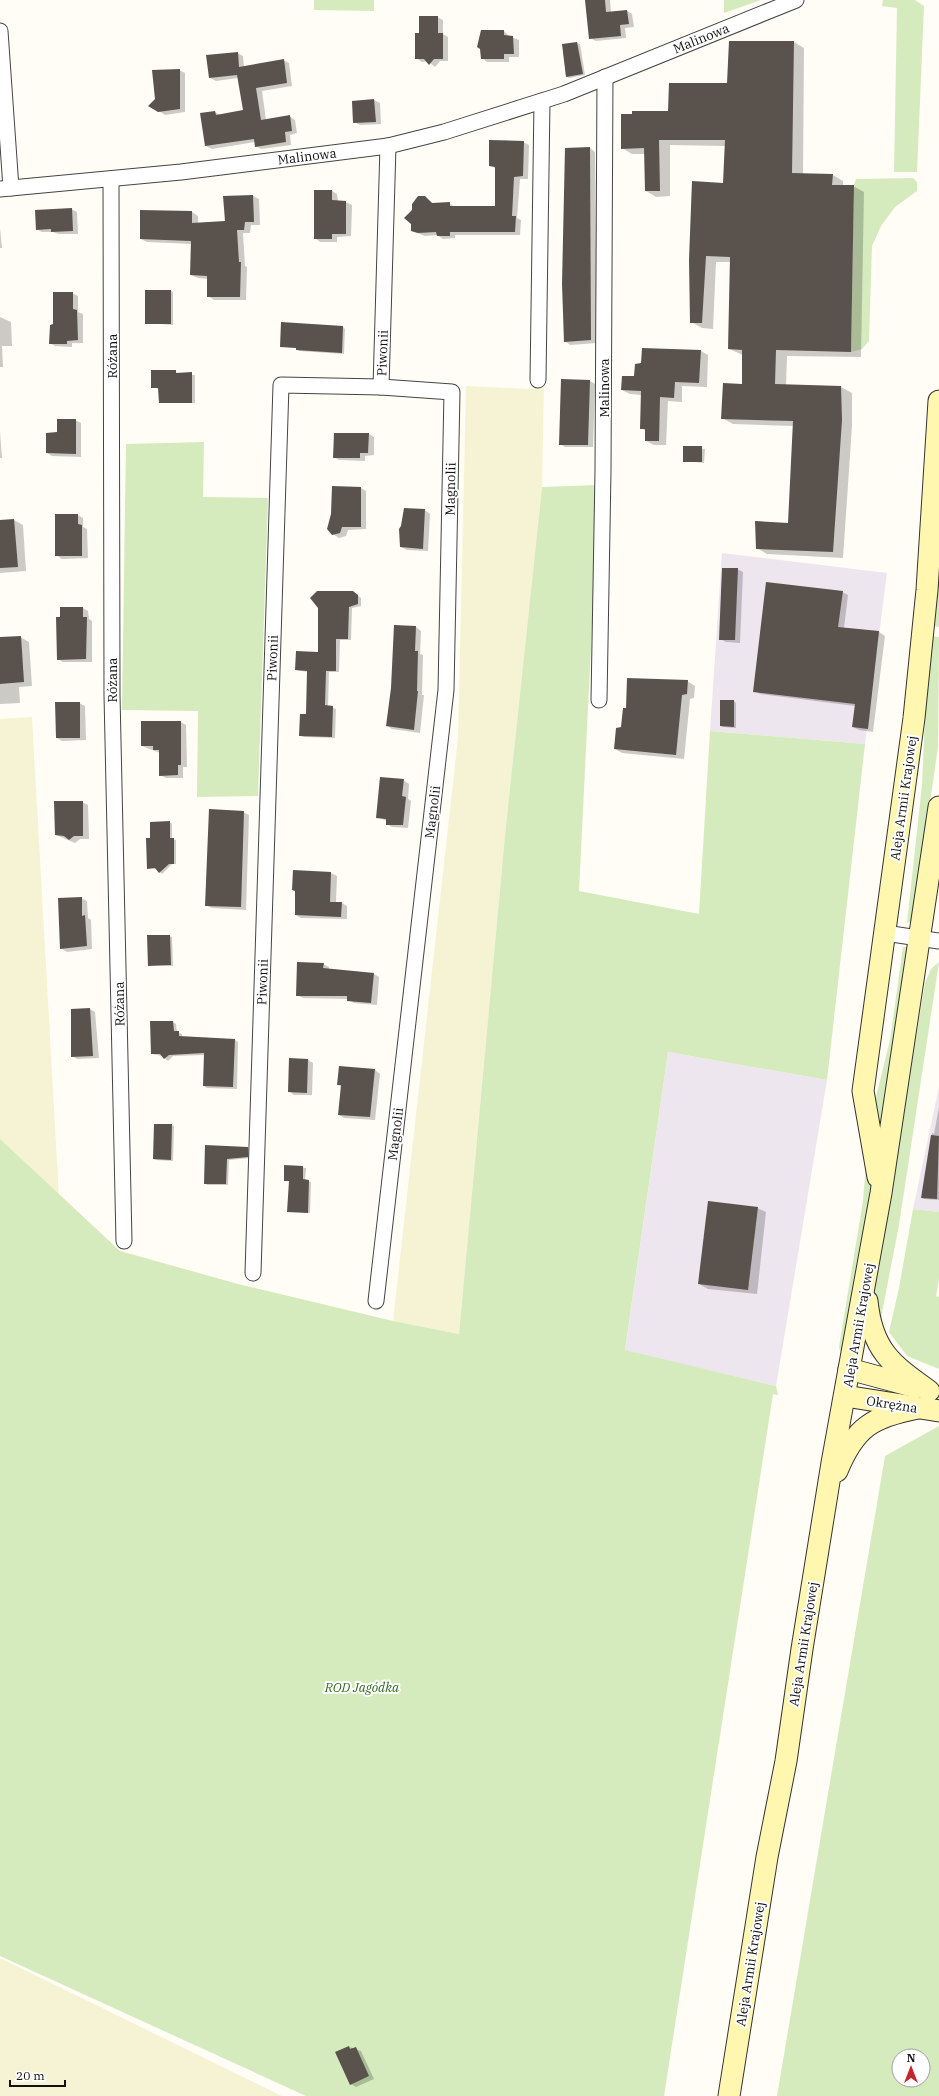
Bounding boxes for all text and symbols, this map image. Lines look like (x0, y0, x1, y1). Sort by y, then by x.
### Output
street label: Malinowa (671, 20, 732, 57)
street label: Malinowa (277, 144, 337, 169)
street label: Piwonii (373, 330, 392, 376)
street label: Różana (104, 334, 121, 378)
street label: Malinowa (596, 358, 613, 418)
street label: Magnolii (442, 462, 459, 516)
street label: Piwonii (263, 635, 282, 681)
street label: Różana (104, 658, 121, 702)
street label: Aleja Armii Krajowej (886, 734, 921, 862)
street label: Magnolii (421, 785, 444, 839)
street label: Piwonii (253, 959, 272, 1005)
street label: Różana (111, 981, 128, 1027)
street label: Magnolii (384, 1107, 407, 1161)
street label: Aleja Armii Krajowej (839, 1262, 878, 1389)
street label: Okrężna (865, 1392, 919, 1417)
street label: Aleja Armii Krajowej (785, 1581, 822, 1708)
park label: ROD Jagódka (324, 1679, 399, 1696)
street label: Aleja Armii Krajowej (732, 1901, 769, 2028)
north arrow (891, 2048, 931, 2088)
text: N (907, 2051, 916, 2065)
scale bar (10, 2062, 65, 2088)
text: 20 m (16, 2068, 45, 2083)

